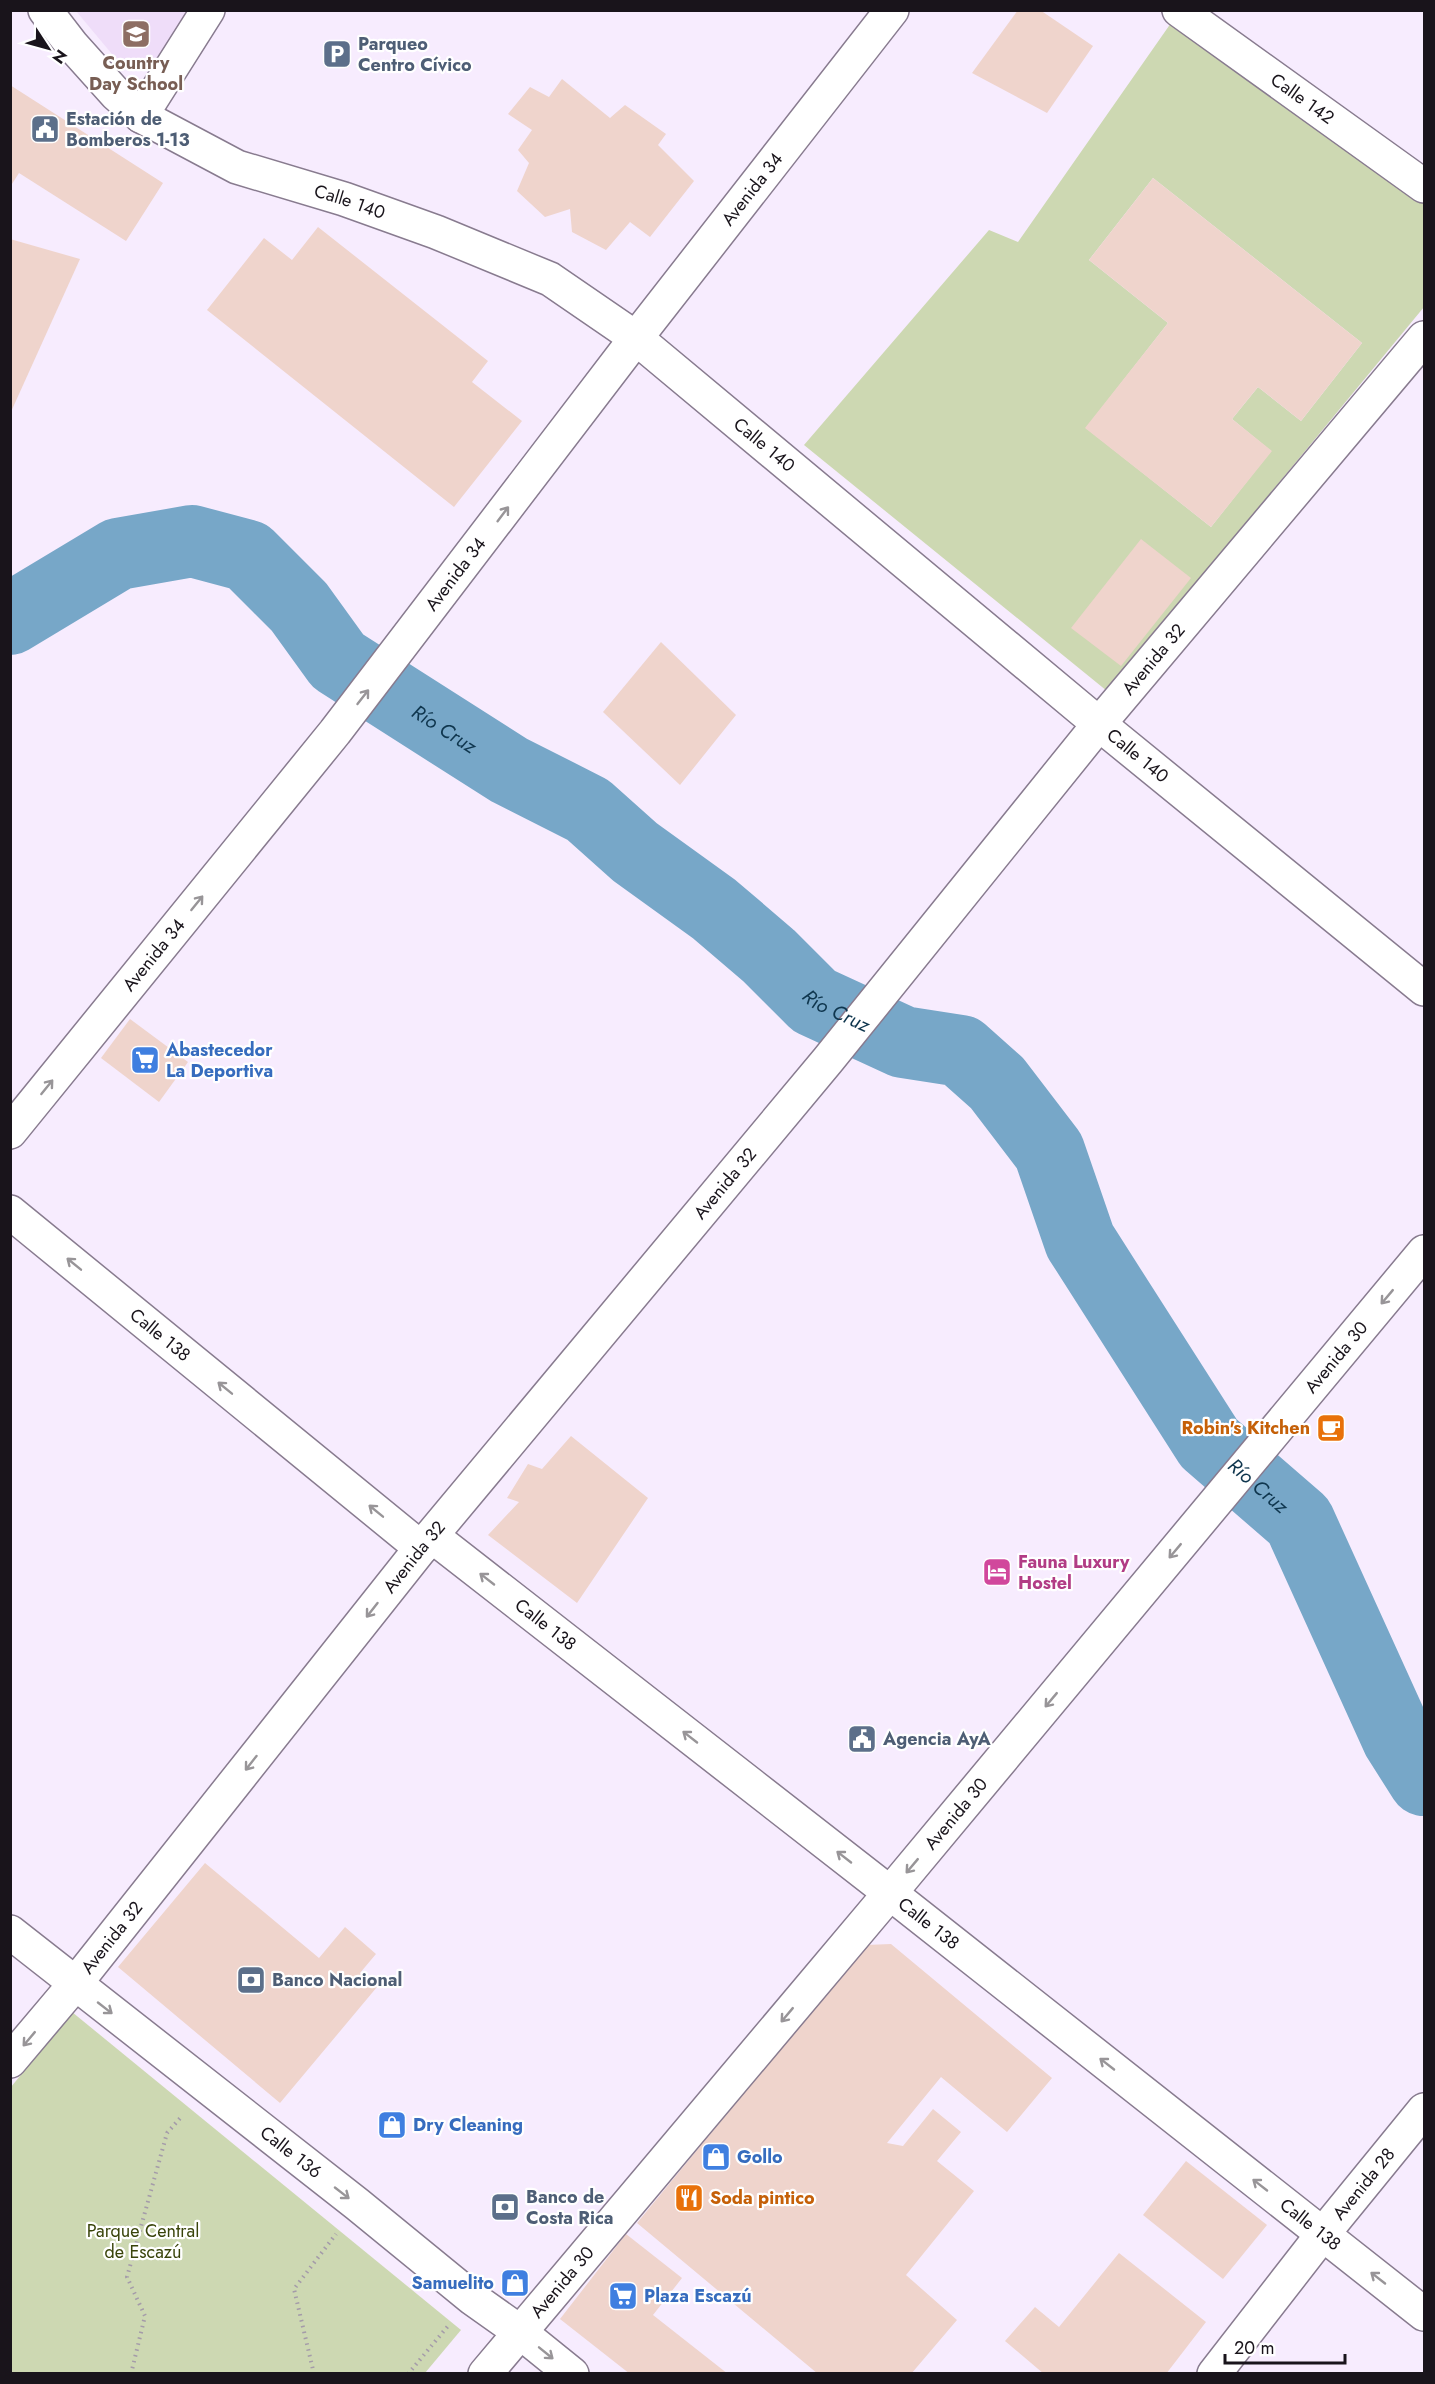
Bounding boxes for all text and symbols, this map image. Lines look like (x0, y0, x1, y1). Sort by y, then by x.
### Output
north arrow (18, 18, 78, 78)
school or university icon: Country Day School (120, 18, 152, 50)
place label: Parqueo Centro Cívico (358, 31, 472, 78)
parking icon: Parqueo Centro Cívico (321, 38, 353, 70)
text: N (47, 45, 73, 68)
place label: Country Day School (89, 50, 183, 97)
street label: Calle 142 (1265, 67, 1340, 130)
place label: Estación de Bomberos 1-13 (66, 106, 190, 153)
public building icon: Estación de Bomberos 1-13 (29, 113, 61, 145)
street label: Avenida 34 (715, 147, 789, 231)
street label: Calle 140 (311, 178, 389, 226)
street label: Calle 140 (728, 411, 801, 478)
one-way arrow (497, 506, 509, 522)
street label: Avenida 34 (419, 532, 492, 617)
street label: Avenida 32 (1116, 618, 1191, 701)
one-way arrow (357, 689, 370, 705)
water label: Río Cruz (406, 698, 483, 761)
street label: Calle 140 (1101, 722, 1175, 789)
one-way arrow (190, 896, 204, 911)
street label: Avenida 34 (116, 913, 191, 997)
water label: Río Cruz (795, 983, 875, 1040)
place label: Abastecedor La Deportiva (165, 1037, 273, 1084)
supermarket icon: Abastecedor La Deportiva (129, 1044, 161, 1076)
one-way arrow (41, 1079, 54, 1095)
street label: Avenida 32 (687, 1142, 763, 1225)
one-way arrow (66, 1258, 82, 1271)
one-way arrow (1380, 1289, 1394, 1304)
street label: Calle 138 (124, 1302, 196, 1368)
street label: Avenida 30 (1298, 1315, 1374, 1399)
one-way arrow (217, 1381, 233, 1394)
cafe icon: Robin's Kitchen (1315, 1412, 1347, 1444)
place label: Robin's Kitchen (1181, 1415, 1310, 1441)
water label: Río Cruz (1221, 1452, 1295, 1521)
one-way arrow (369, 1504, 384, 1518)
street label: Avenida 32 (377, 1515, 451, 1599)
one-way arrow (1169, 1542, 1182, 1558)
place label: Fauna Luxury Hostel (1018, 1549, 1130, 1596)
hotel icon: Fauna Luxury Hostel (981, 1556, 1013, 1588)
one-way arrow (479, 1572, 495, 1585)
street label: Calle 138 (509, 1592, 582, 1657)
one-way arrow (366, 1602, 379, 1618)
one-way arrow (1044, 1692, 1057, 1708)
public building icon: Agencia AyA (846, 1723, 878, 1755)
place label: Agencia AyA (882, 1726, 991, 1752)
one-way arrow (682, 1731, 698, 1744)
one-way arrow (244, 1755, 257, 1771)
street label: Avenida 30 (918, 1772, 994, 1855)
one-way arrow (836, 1850, 852, 1863)
one-way arrow (906, 1858, 919, 1874)
street label: Calle 138 (892, 1891, 965, 1956)
street label: Avenida 32 (75, 1896, 149, 1980)
bank icon: Banco Nacional (235, 1964, 267, 1996)
place label: Banco Nacional (272, 1967, 402, 1993)
one-way arrow (97, 2002, 113, 2015)
one-way arrow (780, 2007, 793, 2023)
one-way arrow (23, 2031, 36, 2047)
one-way arrow (1099, 2058, 1115, 2071)
shop icon: Dry Cleaning (376, 2109, 408, 2141)
place label: Dry Cleaning (413, 2112, 523, 2138)
street label: Calle 136 (254, 2120, 327, 2185)
shop icon: Gollo (700, 2141, 732, 2173)
street label: Avenida 28 (1326, 2142, 1401, 2226)
place label: Gollo (737, 2144, 783, 2170)
one-way arrow (1252, 2179, 1268, 2192)
restaurant icon: Soda pintico (673, 2182, 705, 2214)
place label: Banco de Costa Rica (526, 2184, 613, 2231)
place label: Soda pintico (710, 2185, 815, 2211)
one-way arrow (333, 2186, 349, 2199)
bank icon: Banco de Costa Rica (489, 2191, 521, 2223)
street label: Calle 138 (1274, 2192, 1347, 2257)
park label: Parque Central de Escazú (87, 2218, 199, 2265)
street label: Avenida 30 (524, 2240, 600, 2324)
shop icon: Samuelito (499, 2267, 531, 2299)
place label: Samuelito (411, 2270, 494, 2296)
one-way arrow (1371, 2271, 1387, 2284)
supermarket icon: Plaza Escazú (607, 2280, 639, 2312)
place label: Plaza Escazú (644, 2283, 752, 2309)
scale bar (1225, 2327, 1345, 2365)
text: 20 m (1234, 2335, 1274, 2361)
one-way arrow (538, 2346, 554, 2359)

